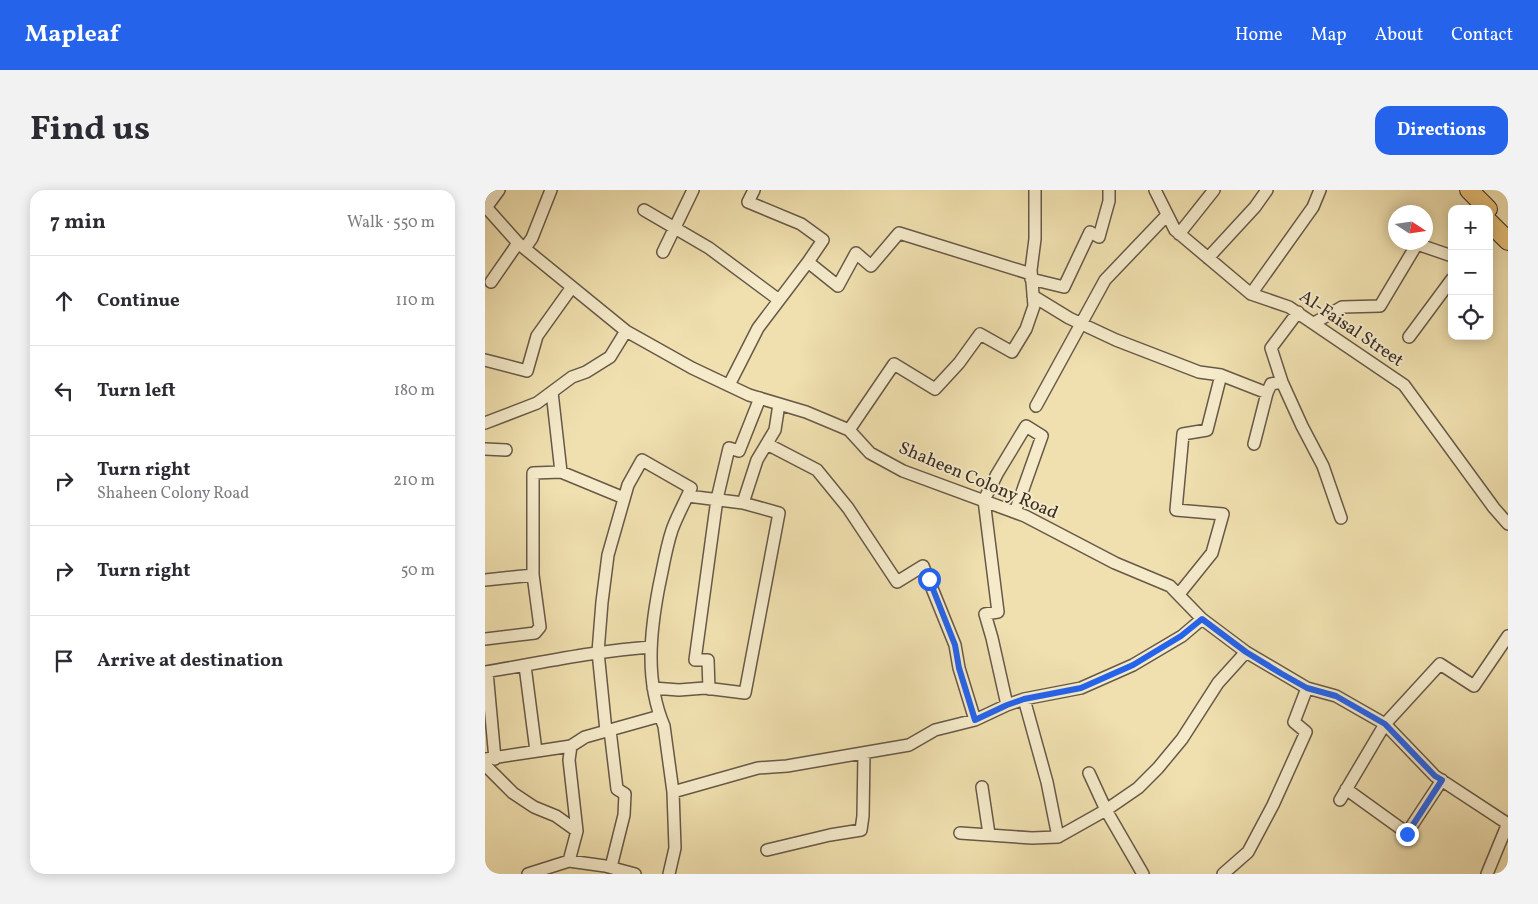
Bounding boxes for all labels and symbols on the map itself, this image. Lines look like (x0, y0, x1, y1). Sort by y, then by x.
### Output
north arrow (1388, 205, 1433, 250)
street label: Al-Faisal Street (1294, 285, 1408, 373)
street label: Shaheen Colony Road (894, 436, 1062, 526)
route start (918, 568, 941, 591)
route end (1396, 823, 1419, 846)

